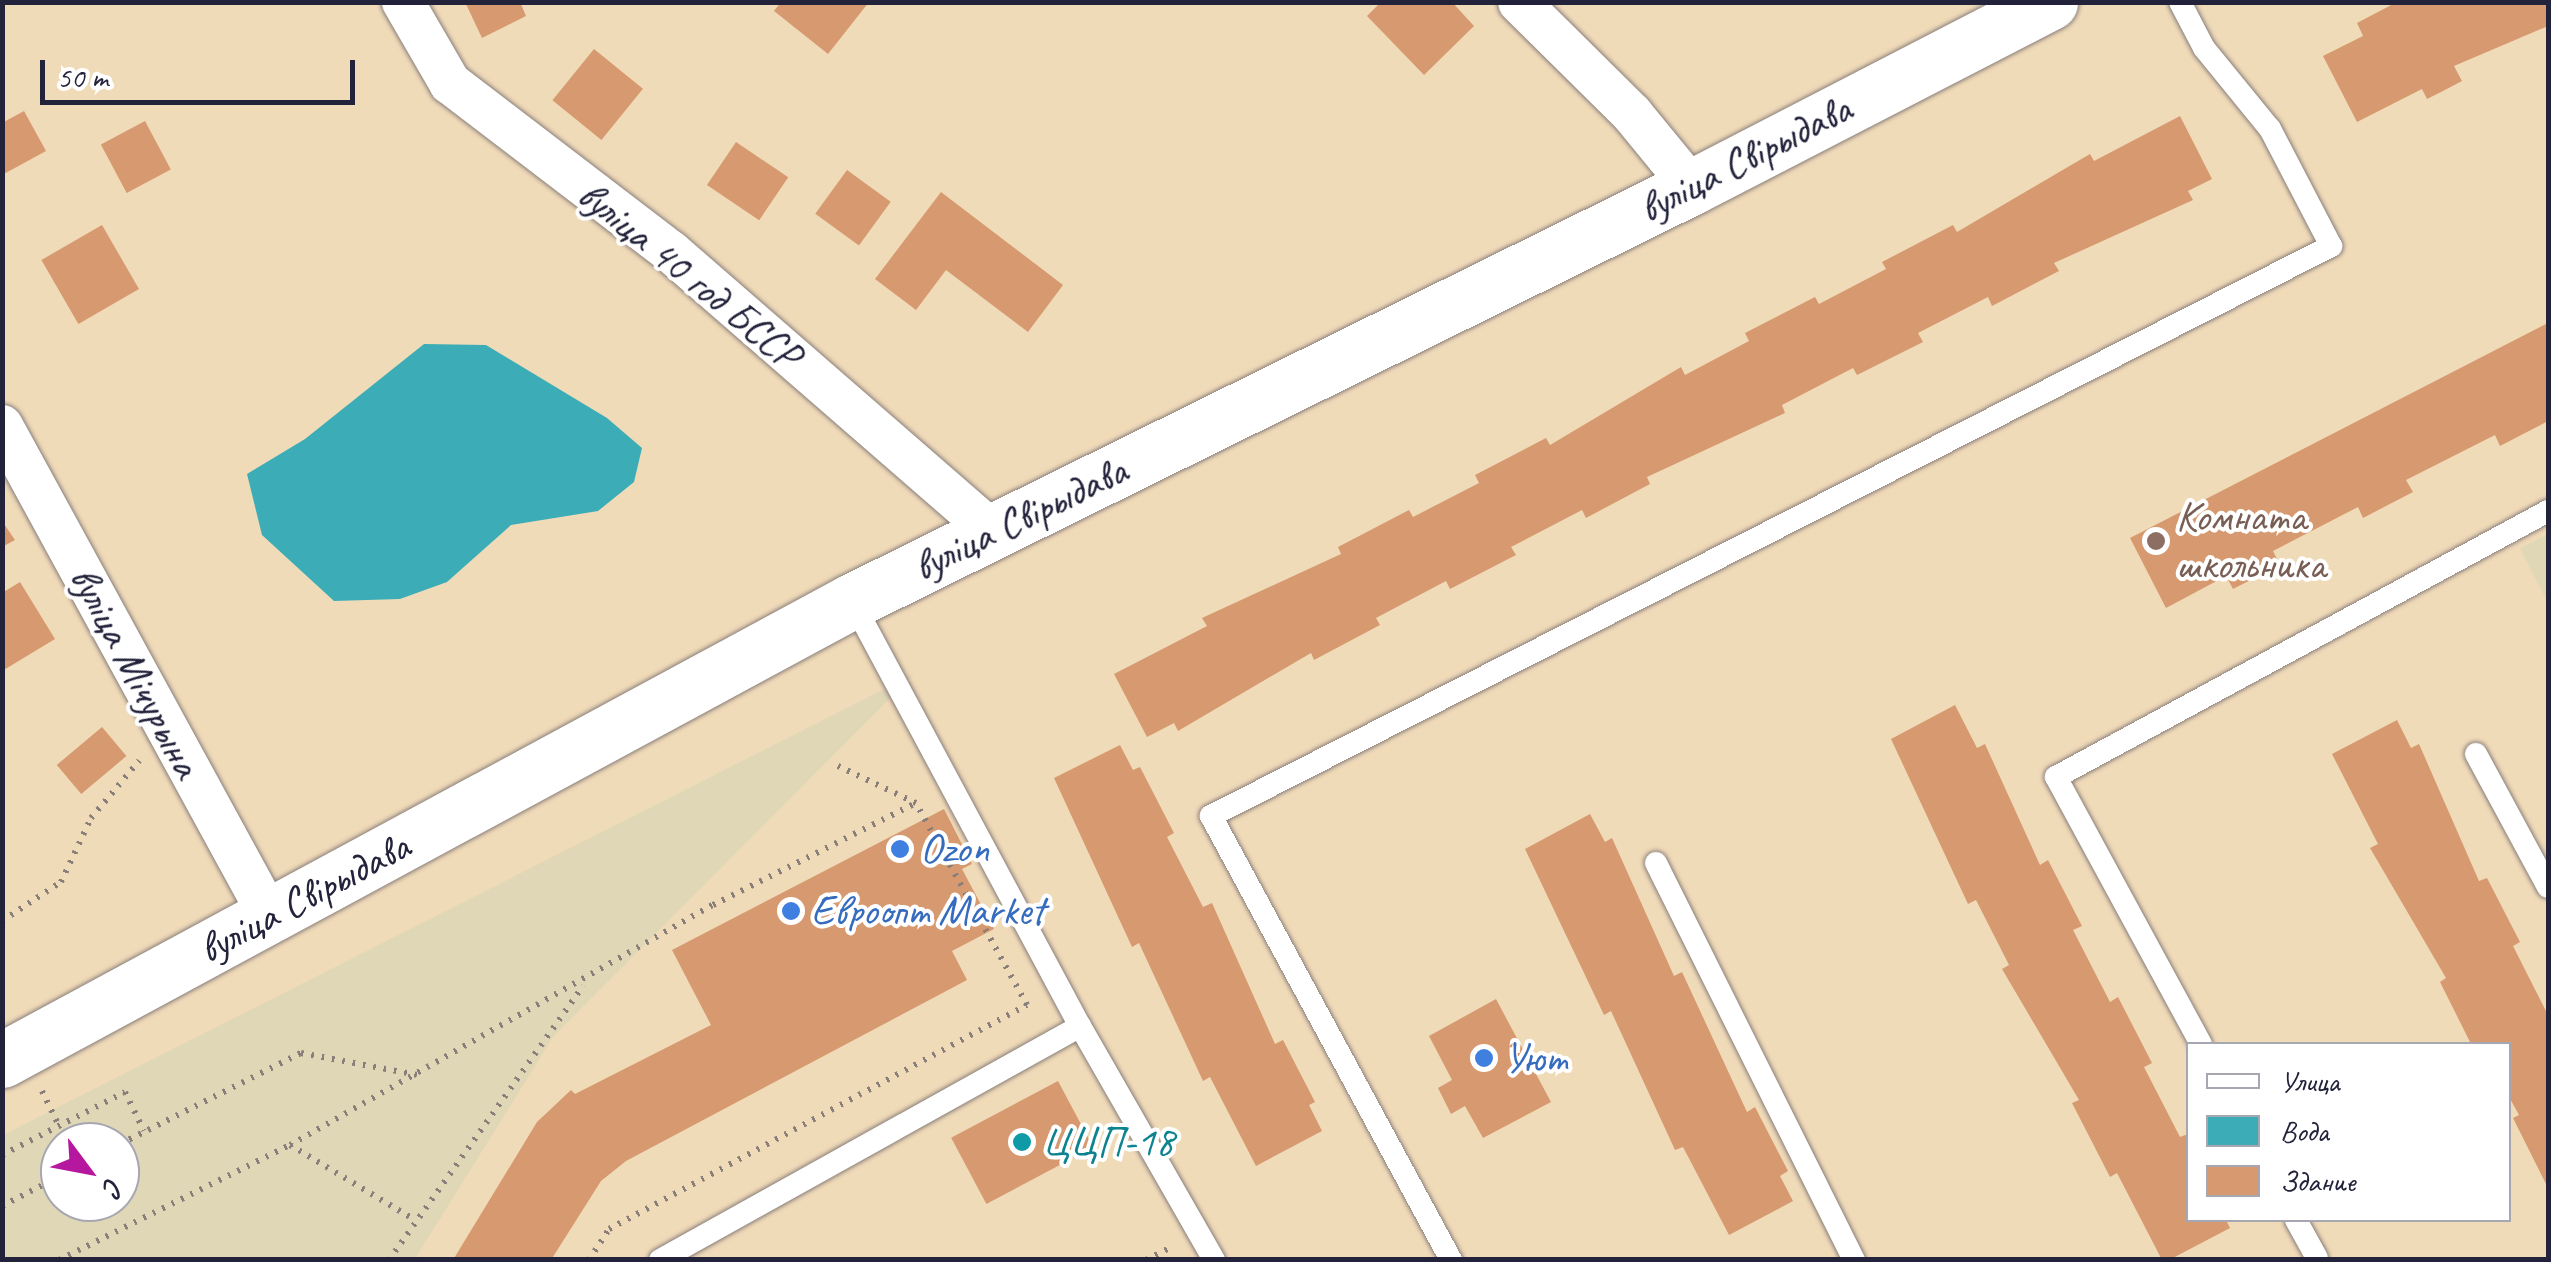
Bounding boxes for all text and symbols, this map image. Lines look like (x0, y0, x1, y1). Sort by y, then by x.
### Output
scale bar (45, 40, 360, 102)
text: 50 m (57, 58, 108, 96)
street label: вуліца Свірыдава (1630, 84, 1860, 234)
street label: вуліца 40 год БССР (568, 170, 810, 380)
street label: вуліца Свірыдава (905, 445, 1135, 593)
place label: Комната школьника (2176, 492, 2325, 590)
marker: Комната школьника (2145, 530, 2167, 552)
street label: вуліца Мічурына (58, 558, 212, 786)
street label: вуліца Свірыдава (190, 821, 418, 975)
place label: Ozon (920, 824, 989, 874)
marker: Ozon (889, 838, 911, 860)
place label: Евроопт Market (811, 886, 1045, 936)
marker: Евроопт Market (780, 900, 802, 922)
place label: Уют (1504, 1033, 1566, 1083)
legend (2186, 1042, 2511, 1222)
marker: Уют (1473, 1047, 1495, 1069)
text: Улица (2280, 1062, 2339, 1100)
text: Вода (2280, 1112, 2329, 1150)
place label: ЦЦП-18 (1042, 1117, 1174, 1167)
north arrow (40, 1122, 140, 1222)
marker: ЦЦП-18 (1011, 1131, 1033, 1153)
text: Здание (2280, 1162, 2355, 1200)
text: С (96, 1172, 133, 1202)

